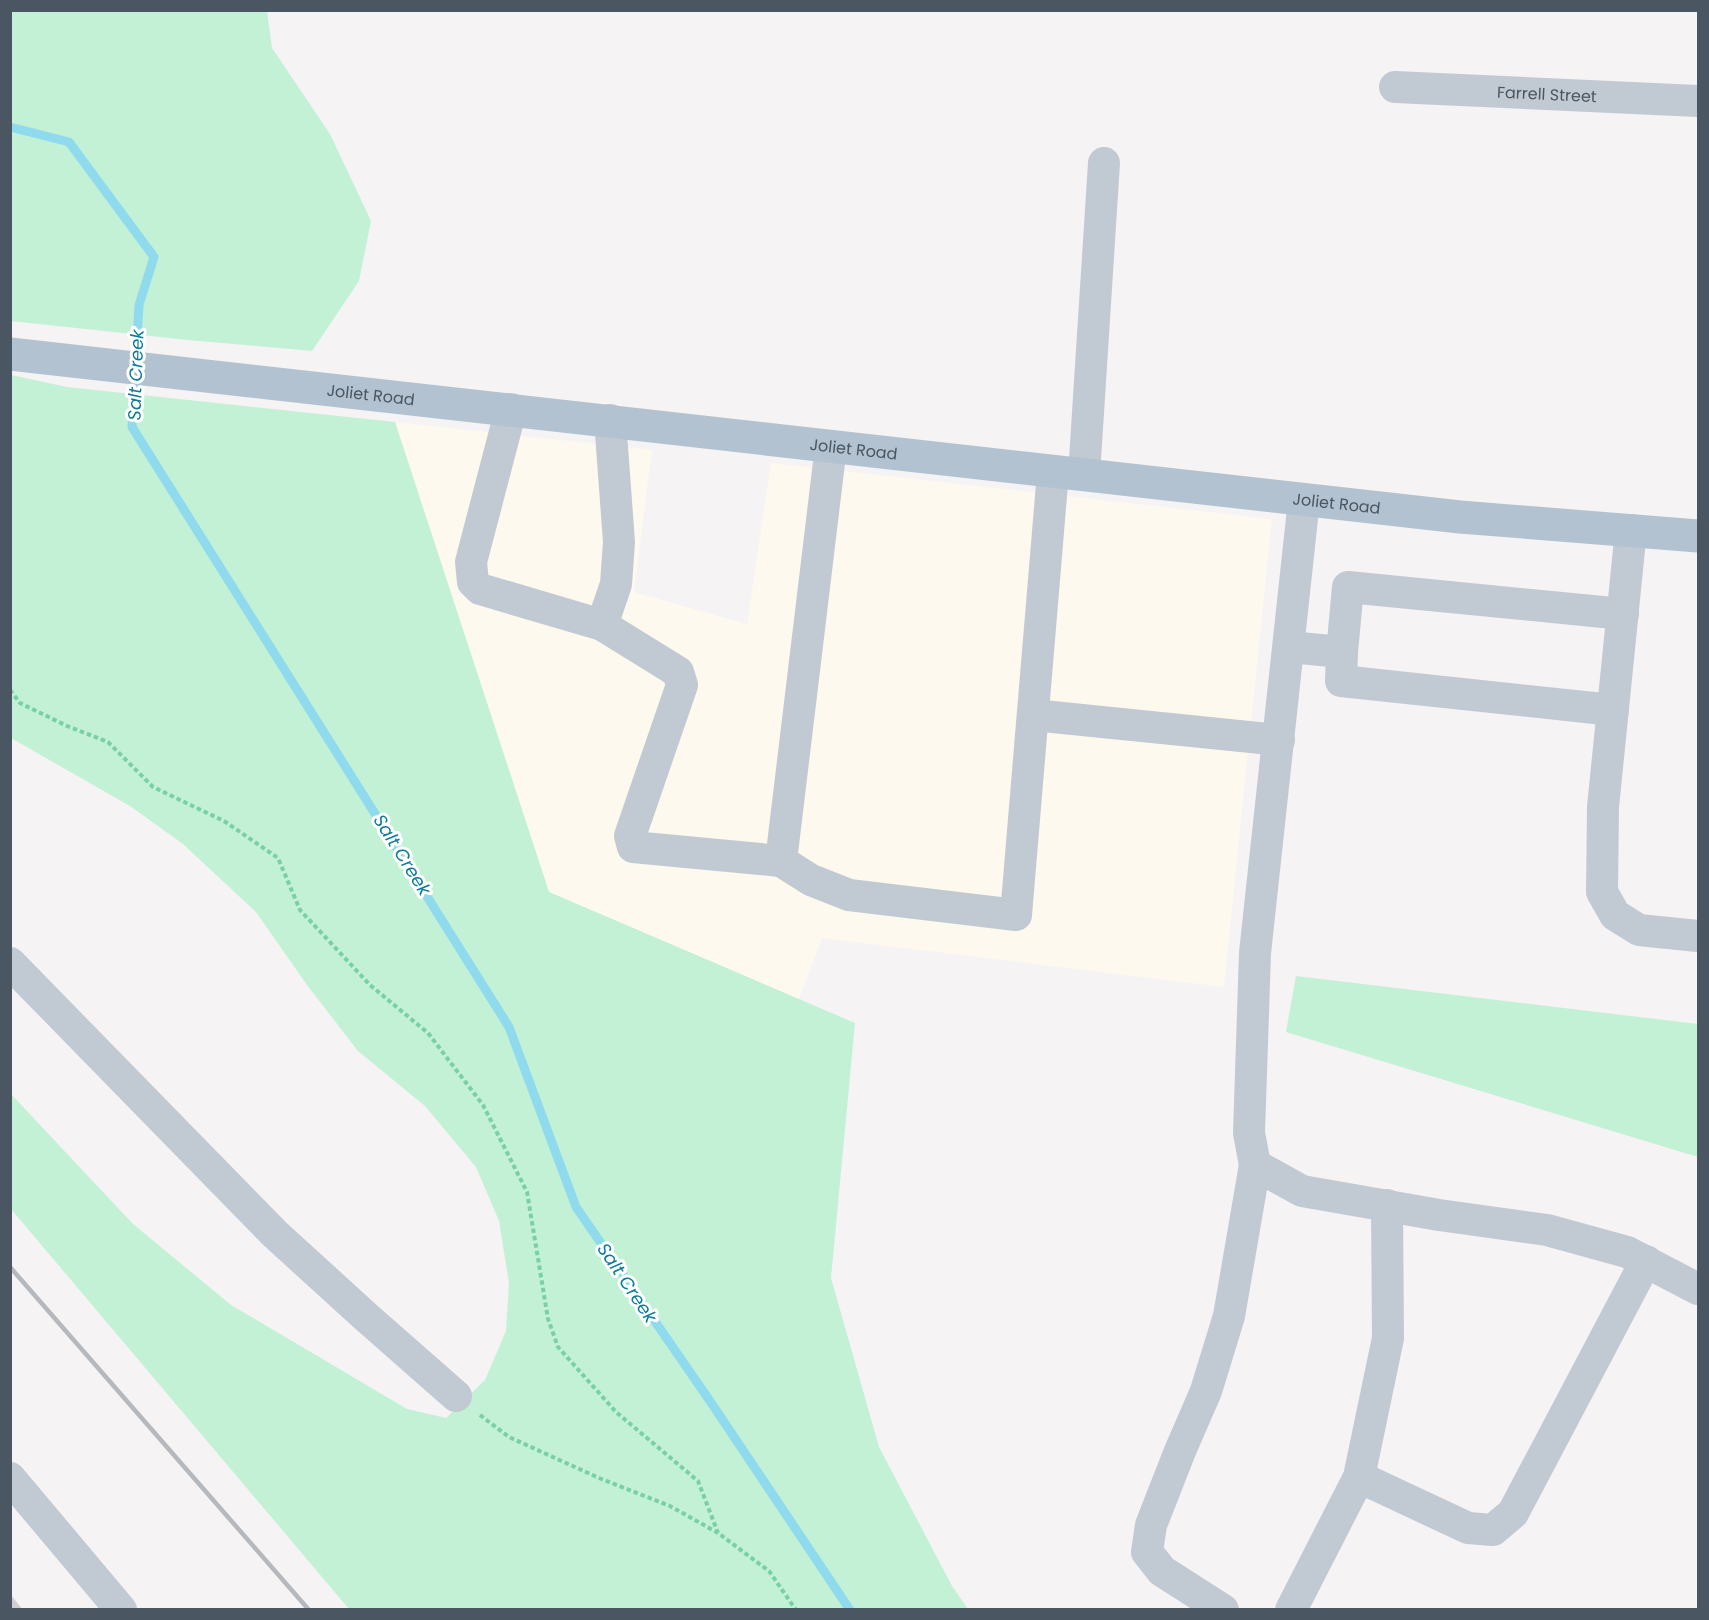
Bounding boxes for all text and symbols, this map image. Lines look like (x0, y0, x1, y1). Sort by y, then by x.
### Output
street label: Farrell Street (1496, 81, 1597, 108)
water label: Salt Creek (121, 328, 150, 421)
street label: Joliet Road (326, 379, 416, 411)
street label: Joliet Road (808, 433, 899, 466)
street label: Joliet Road (1291, 487, 1382, 520)
water label: Salt Creek (368, 809, 438, 901)
water label: Salt Creek (592, 1238, 664, 1328)

